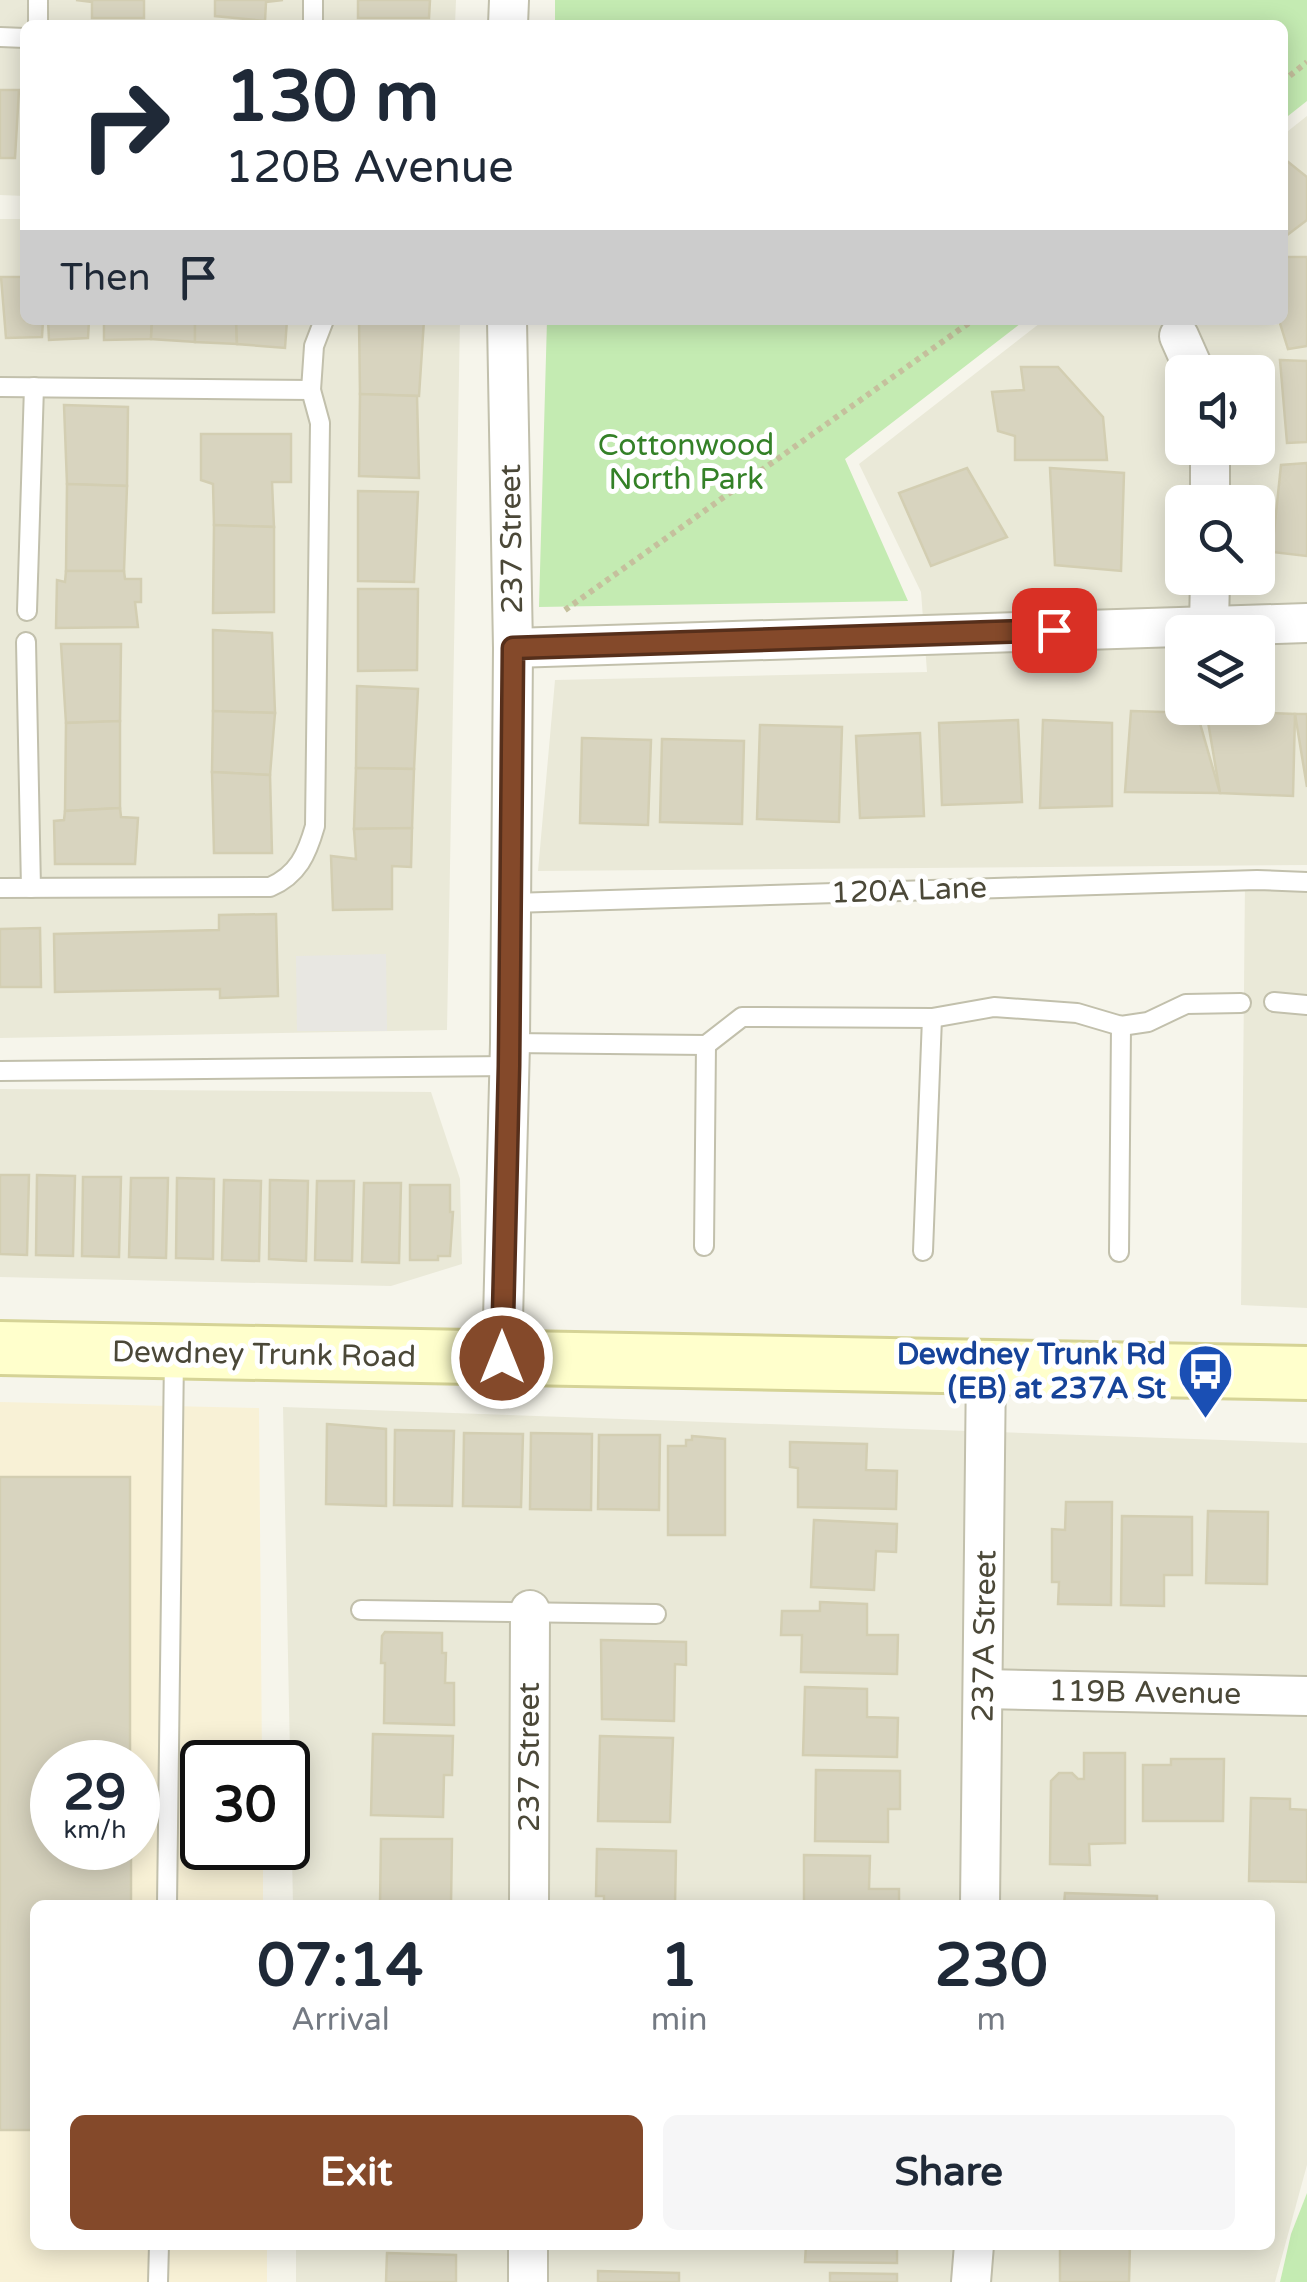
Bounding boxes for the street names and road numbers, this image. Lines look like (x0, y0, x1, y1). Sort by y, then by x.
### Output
street label: 237 Street (492, 464, 531, 614)
street label: 120A Lane (830, 869, 988, 912)
street label: Dewdney Trunk Road (112, 1333, 416, 1376)
street label: 237A Street (964, 1549, 1005, 1723)
street label: 119B Avenue (1048, 1672, 1242, 1713)
street label: 237 Street (511, 1682, 548, 1832)

